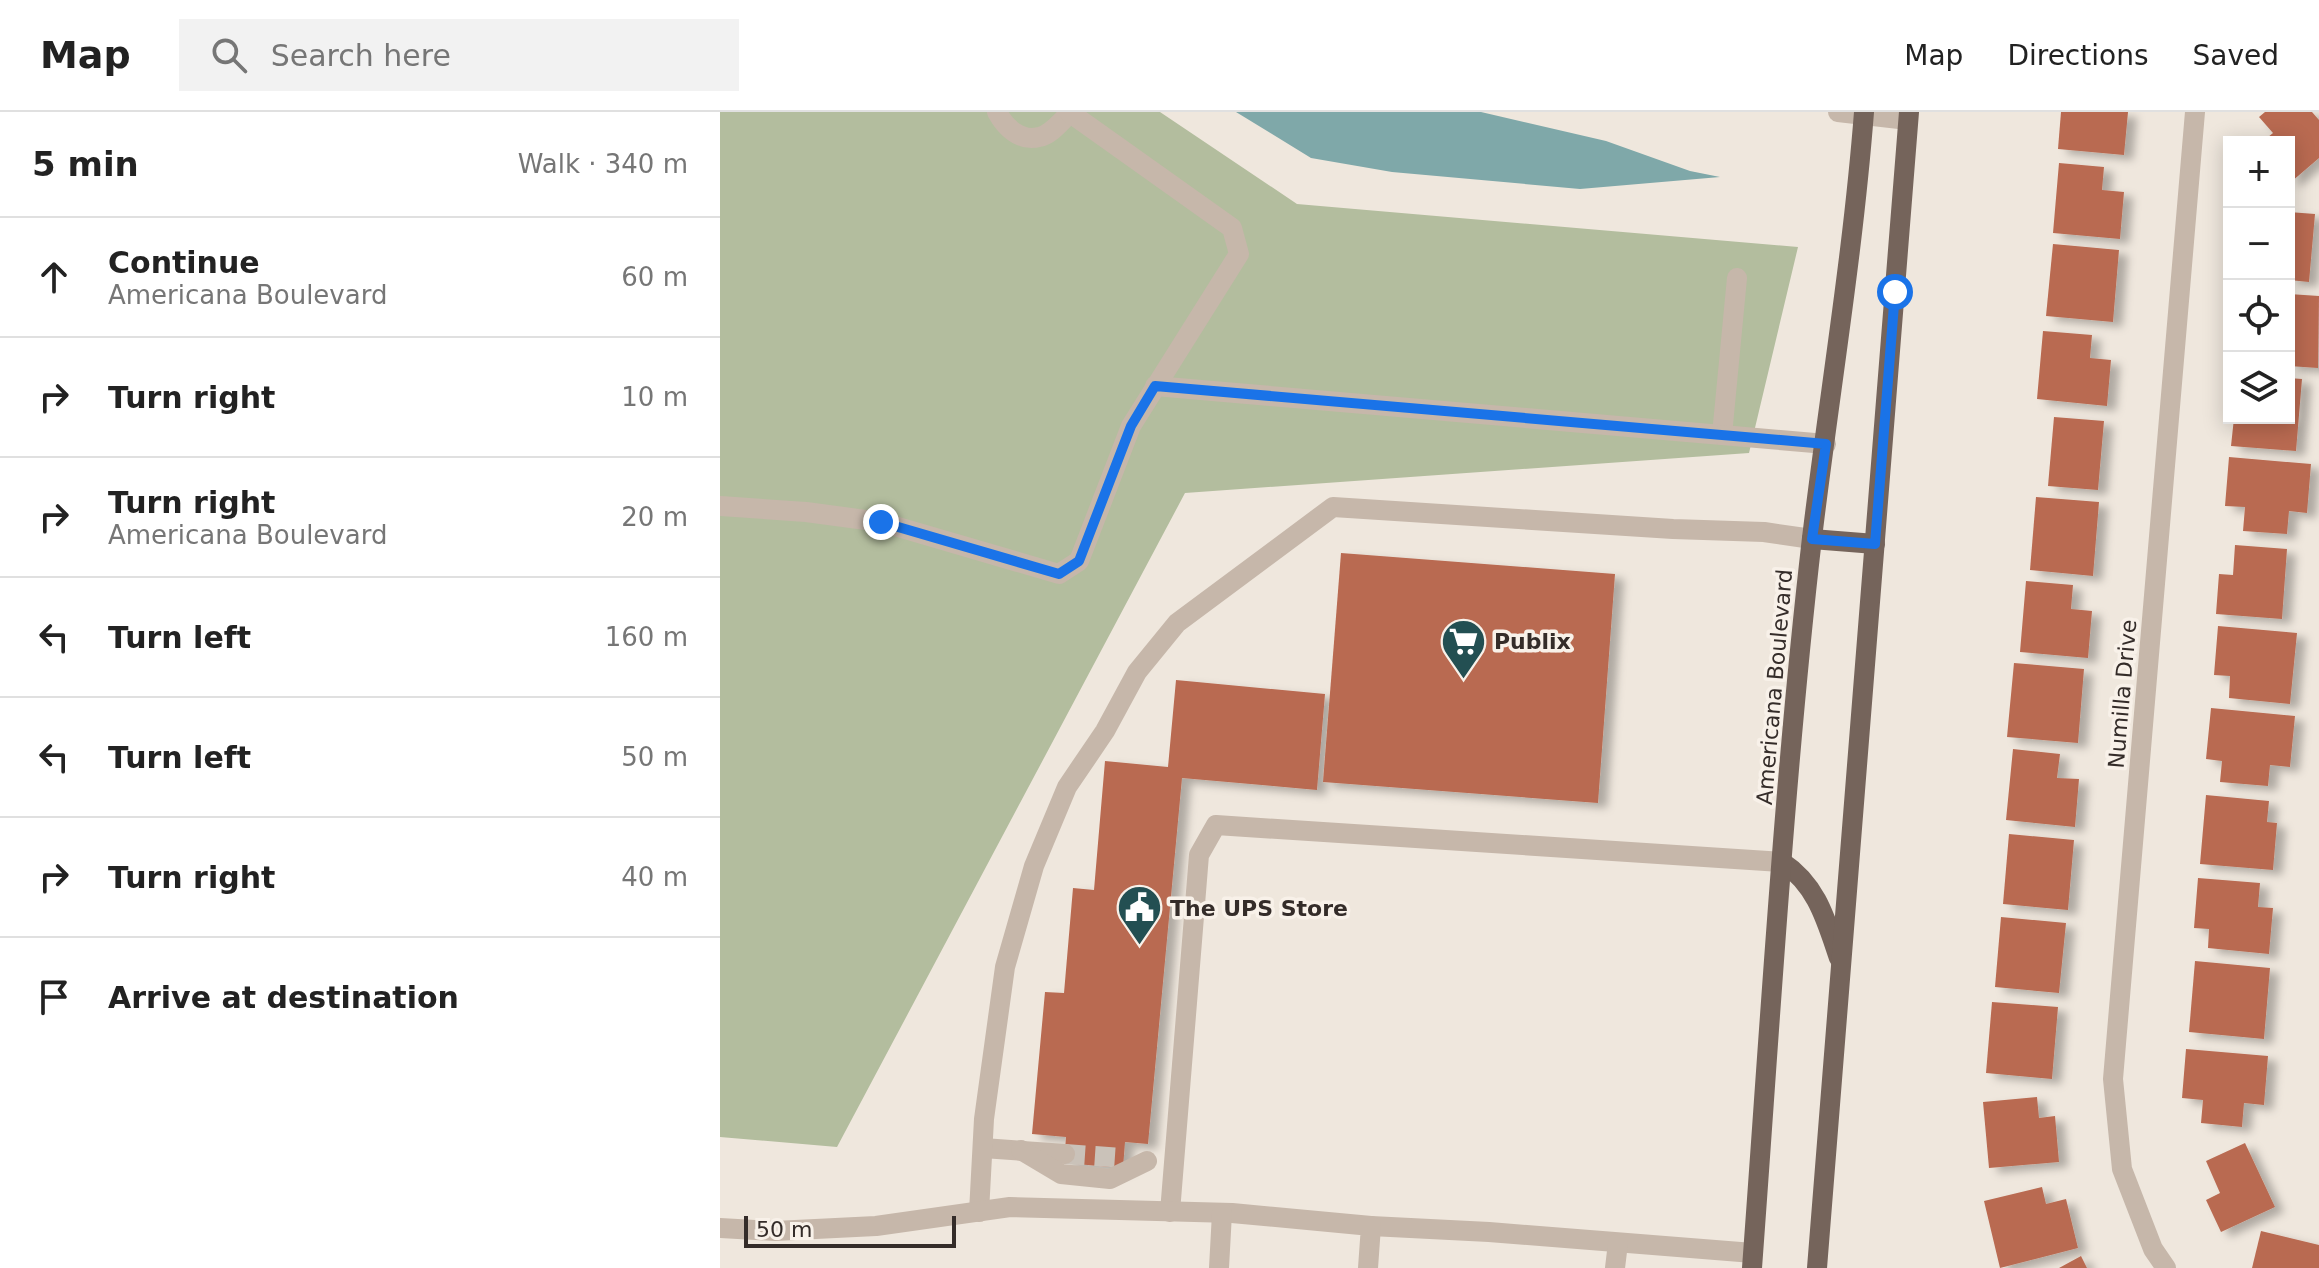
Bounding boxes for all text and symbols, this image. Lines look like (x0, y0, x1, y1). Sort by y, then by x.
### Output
search box (179, 19, 739, 91)
text: Map (40, 33, 131, 77)
icon: search (207, 33, 251, 77)
text: Search here (271, 38, 451, 73)
text: Map (1904, 39, 1963, 72)
text: Directions (2007, 39, 2148, 72)
text: Saved (2192, 39, 2279, 72)
map controls (2223, 136, 2295, 424)
button: + (2223, 136, 2295, 208)
text: 5 min (32, 144, 139, 184)
text: Walk · 340 m (518, 149, 688, 179)
button: − (2223, 208, 2295, 280)
text: Continue (108, 245, 260, 280)
icon: ahead (32, 255, 76, 299)
text: 60 m (621, 262, 688, 292)
route start (1877, 274, 1913, 310)
text: Americana Boulevard (108, 280, 387, 310)
button: locate (2223, 280, 2295, 352)
button: layers (2223, 352, 2295, 424)
icon: right (32, 375, 76, 419)
text: Turn right (108, 380, 275, 415)
text: 10 m (621, 382, 688, 412)
text: Turn right (108, 485, 275, 520)
icon: right (32, 495, 76, 539)
text: 20 m (621, 502, 688, 532)
route end (863, 504, 899, 540)
text: Americana Boulevard (108, 520, 387, 550)
street label: Americana Boulevard (1752, 568, 1797, 806)
icon: left (32, 615, 76, 659)
supermarket icon: Publix (1439, 617, 1487, 680)
street label: Numilla Drive (2104, 619, 2141, 769)
text: Turn left (108, 620, 251, 655)
text: 160 m (605, 622, 688, 652)
place label: Publix (1494, 629, 1571, 654)
icon: left (32, 735, 76, 779)
text: Turn left (108, 740, 251, 775)
text: 50 m (621, 742, 688, 772)
icon: right (32, 855, 76, 899)
text: Turn right (108, 860, 275, 895)
text: 40 m (621, 862, 688, 892)
public building icon: The UPS Store (1115, 884, 1163, 947)
place label: The UPS Store (1170, 896, 1348, 921)
icon: arrive (32, 975, 76, 1019)
text: Arrive at destination (108, 980, 459, 1015)
scale bar (744, 1212, 956, 1248)
text: 50 m (756, 1217, 812, 1242)

